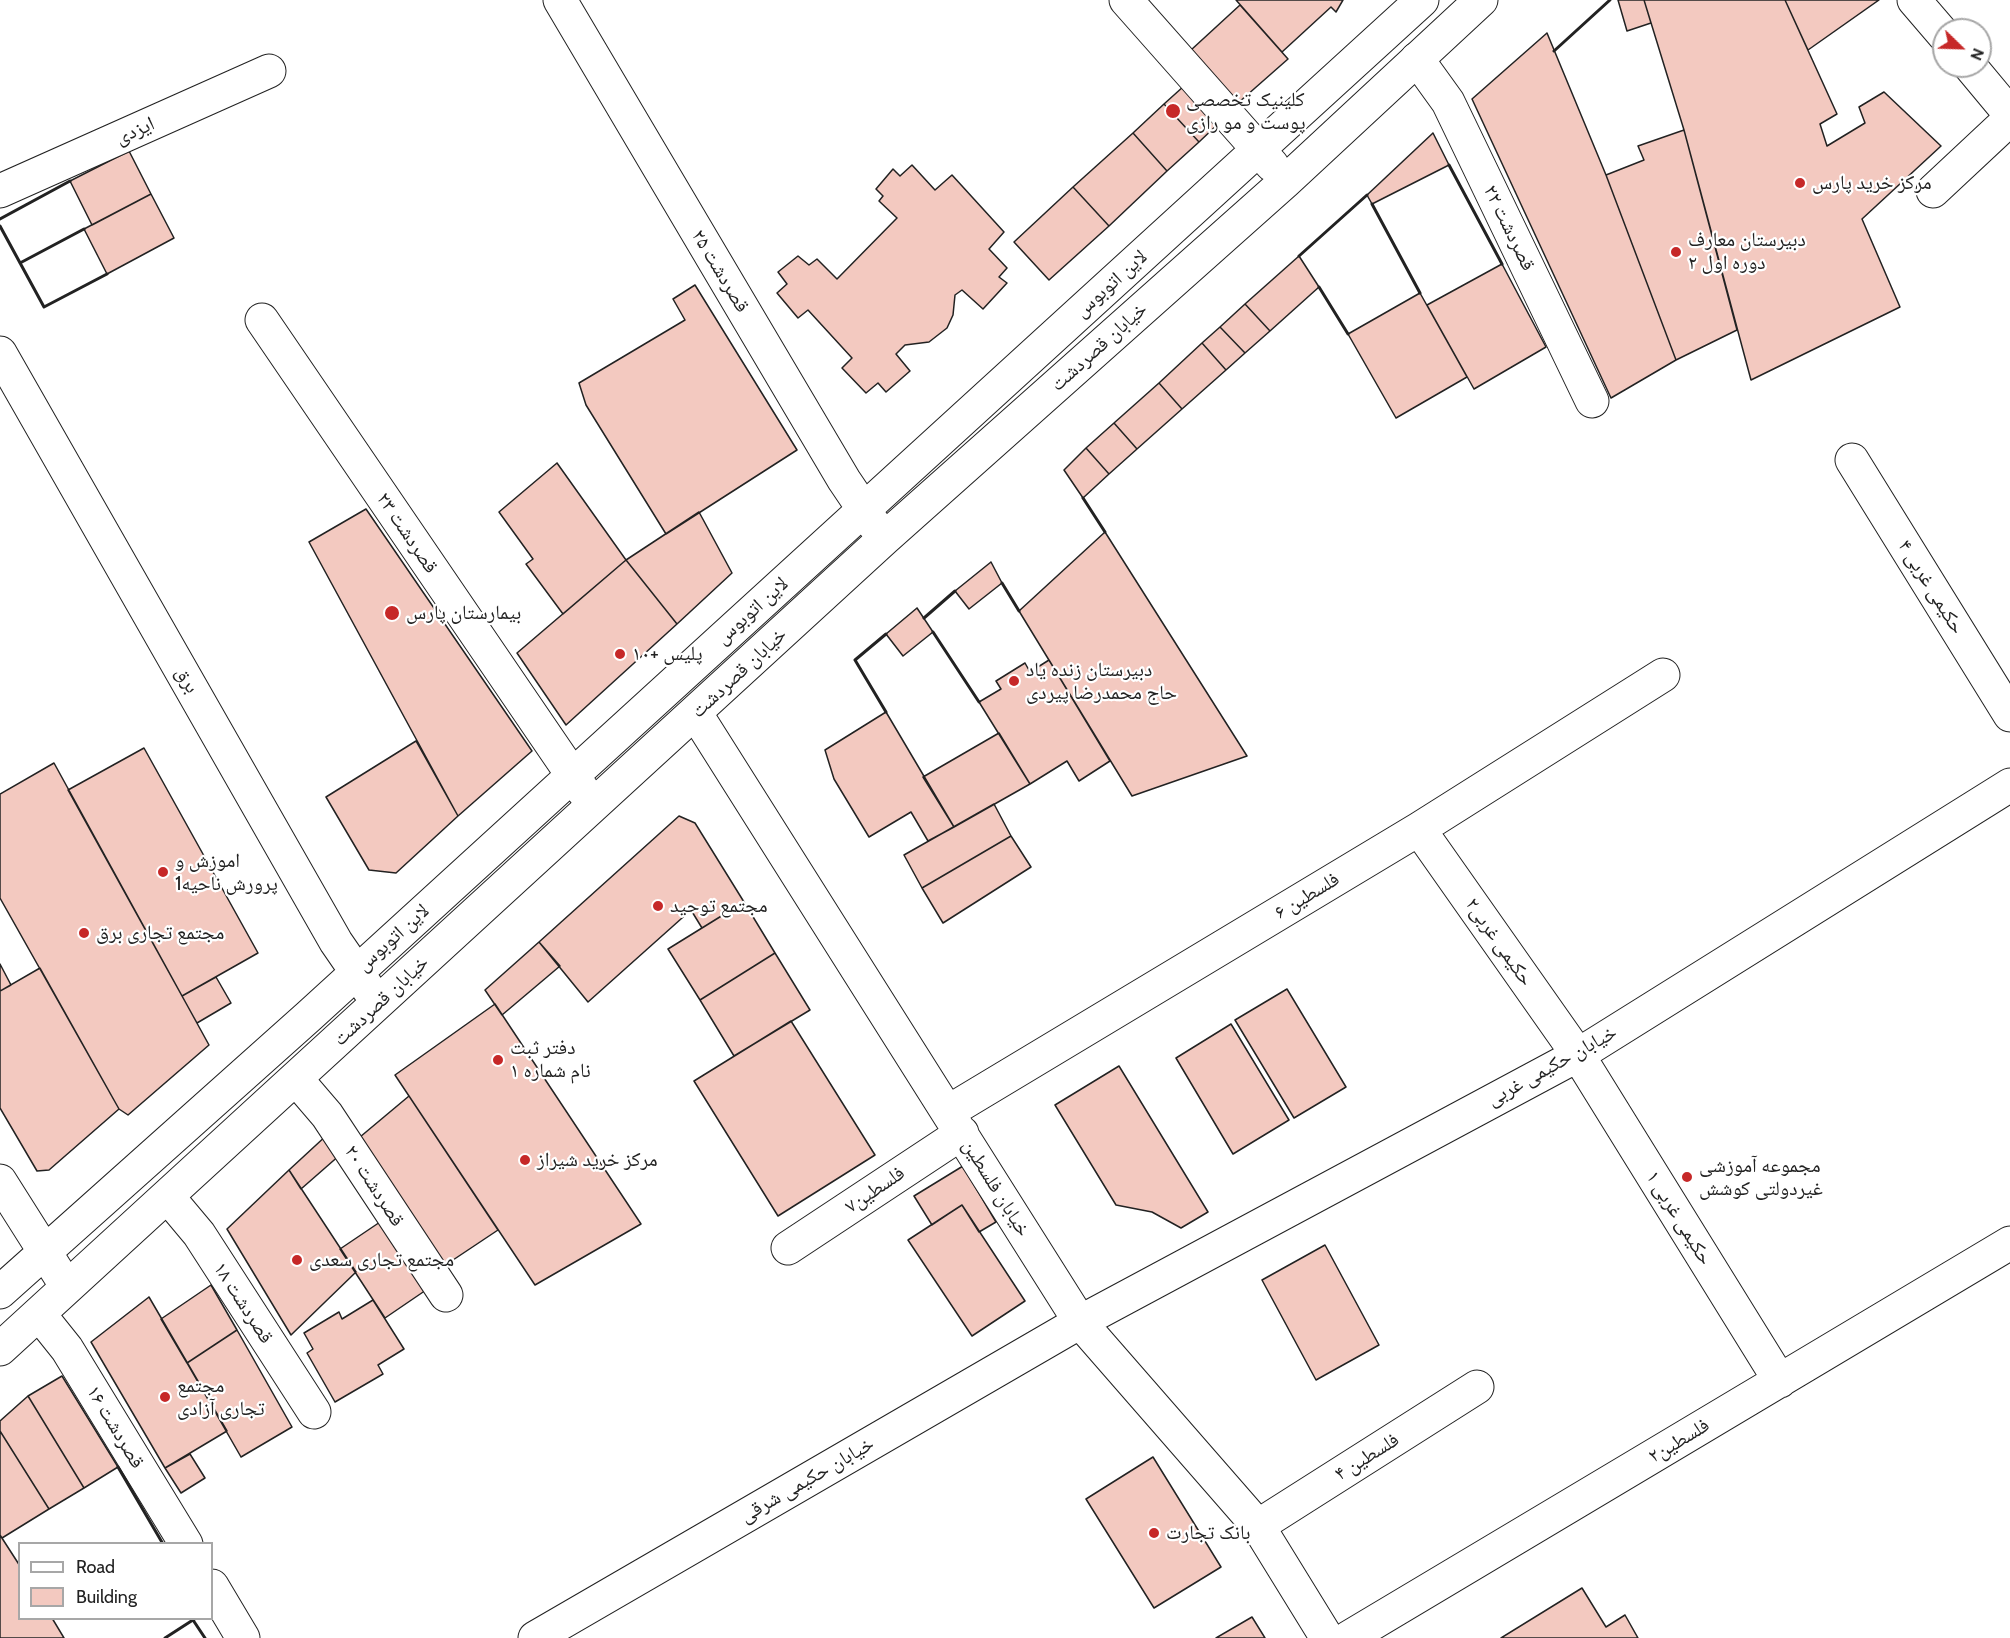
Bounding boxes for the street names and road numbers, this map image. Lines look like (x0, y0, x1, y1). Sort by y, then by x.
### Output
street label: ایزدی (112, 112, 158, 150)
street label: قصردشت ۲۲ (1478, 181, 1540, 275)
street label: قصردشت ۲۵ (686, 225, 754, 317)
street label: لاین اتوبوس (1070, 245, 1152, 323)
street label: خیابان قصردشت (1046, 297, 1152, 397)
street label: قصردشت ۲۳ (371, 488, 443, 578)
street label: حکیمی غربی ۴ (1893, 535, 1969, 639)
street label: لاین اتوبوس (711, 572, 793, 650)
street label: خیابان قصردشت (686, 623, 792, 723)
street label: برق (170, 663, 204, 697)
street label: فلسطین ۶ (1270, 867, 1344, 925)
street label: حکیمی غربی۲ (1460, 893, 1538, 991)
street label: لاین اتوبوس (352, 899, 434, 977)
street label: خیابان قصردشت (328, 951, 434, 1051)
street label: خیابان حکیمی غربی (1483, 1020, 1621, 1112)
street label: خیابان فلسطین (957, 1135, 1035, 1241)
street label: قصردشت ۲۰ (339, 1141, 409, 1231)
street label: ۷فلسطین (841, 1161, 909, 1219)
street label: حکیمی غربی ۱ (1641, 1166, 1717, 1270)
street label: قصردشت ۱۸ (208, 1258, 278, 1348)
street label: قصردشت ۱۶ (81, 1381, 149, 1473)
street label: فلسطین۲ (1644, 1413, 1714, 1469)
street label: ۴ فلسطین (1330, 1428, 1404, 1486)
street label: خیابان حکیمی شرقی (736, 1432, 878, 1528)

